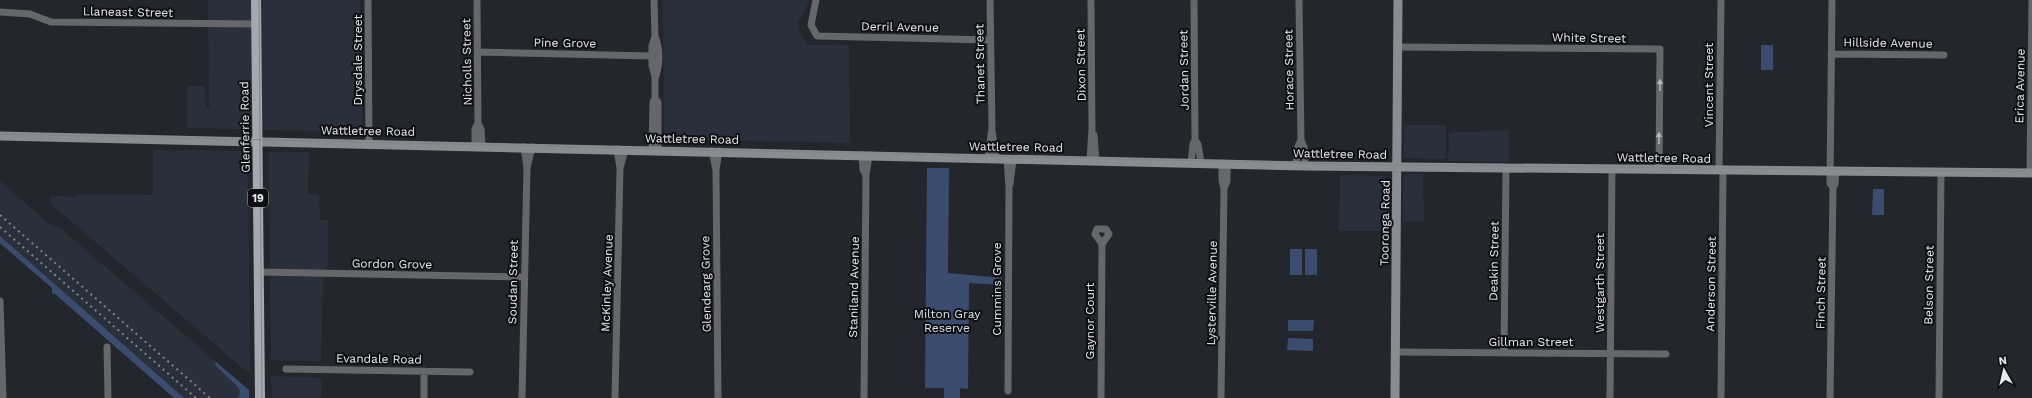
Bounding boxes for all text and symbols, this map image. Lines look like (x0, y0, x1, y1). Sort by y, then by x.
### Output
street label: Llaneast Street (83, 4, 173, 20)
street label: Drysdale Street (351, 15, 365, 105)
street label: Nicholls Street (459, 18, 475, 106)
street label: Derril Avenue (861, 19, 939, 35)
street label: Thanet Street (972, 24, 988, 104)
street label: Dixon Street (1073, 28, 1089, 102)
street label: Horace Street (1281, 29, 1297, 111)
street label: Jordan Street (1176, 30, 1192, 110)
street label: White Street (1552, 30, 1626, 46)
street label: Pine Grove (534, 35, 597, 51)
street label: Hillside Avenue (1843, 35, 1933, 51)
street label: Vincent Street (1702, 43, 1716, 127)
street label: Erica Avenue (2012, 48, 2028, 124)
one-way arrow (1657, 78, 1663, 91)
street label: Glenferrie Road (237, 81, 253, 173)
street label: Wattletree Road (321, 123, 415, 139)
street label: Wattletree Road (645, 131, 739, 147)
one-way arrow (1656, 131, 1662, 144)
street label: Wattletree Road (969, 139, 1063, 155)
street label: Wattletree Road (1293, 146, 1387, 162)
street label: Wattletree Road (1617, 150, 1711, 166)
street label: Tooronga Road (1377, 180, 1393, 266)
road number: 19 (248, 189, 268, 207)
street label: Deakin Street (1486, 221, 1502, 301)
street label: Westgarth Street (1593, 233, 1607, 333)
street label: McKinley Avenue (598, 234, 616, 332)
street label: Glendearg Grove (698, 235, 714, 333)
street label: Staniland Avenue (846, 236, 862, 338)
street label: Anderson Street (1703, 236, 1719, 332)
street label: Soudan Street (505, 240, 521, 324)
street label: Lysterville Avenue (1204, 240, 1220, 346)
street label: Cummins Grove (990, 242, 1004, 336)
street label: Belson Street (1921, 245, 1937, 325)
street label: Gordon Grove (352, 256, 432, 272)
street label: Finch Street (1813, 257, 1829, 329)
street label: Gaynor Court (1083, 282, 1097, 360)
park label: Milton Gray Reserve (914, 307, 981, 335)
street label: Gillman Street (1488, 335, 1574, 349)
north arrow (1984, 350, 2024, 390)
street label: Evandale Road (336, 351, 422, 367)
text: N (1998, 354, 2008, 368)

